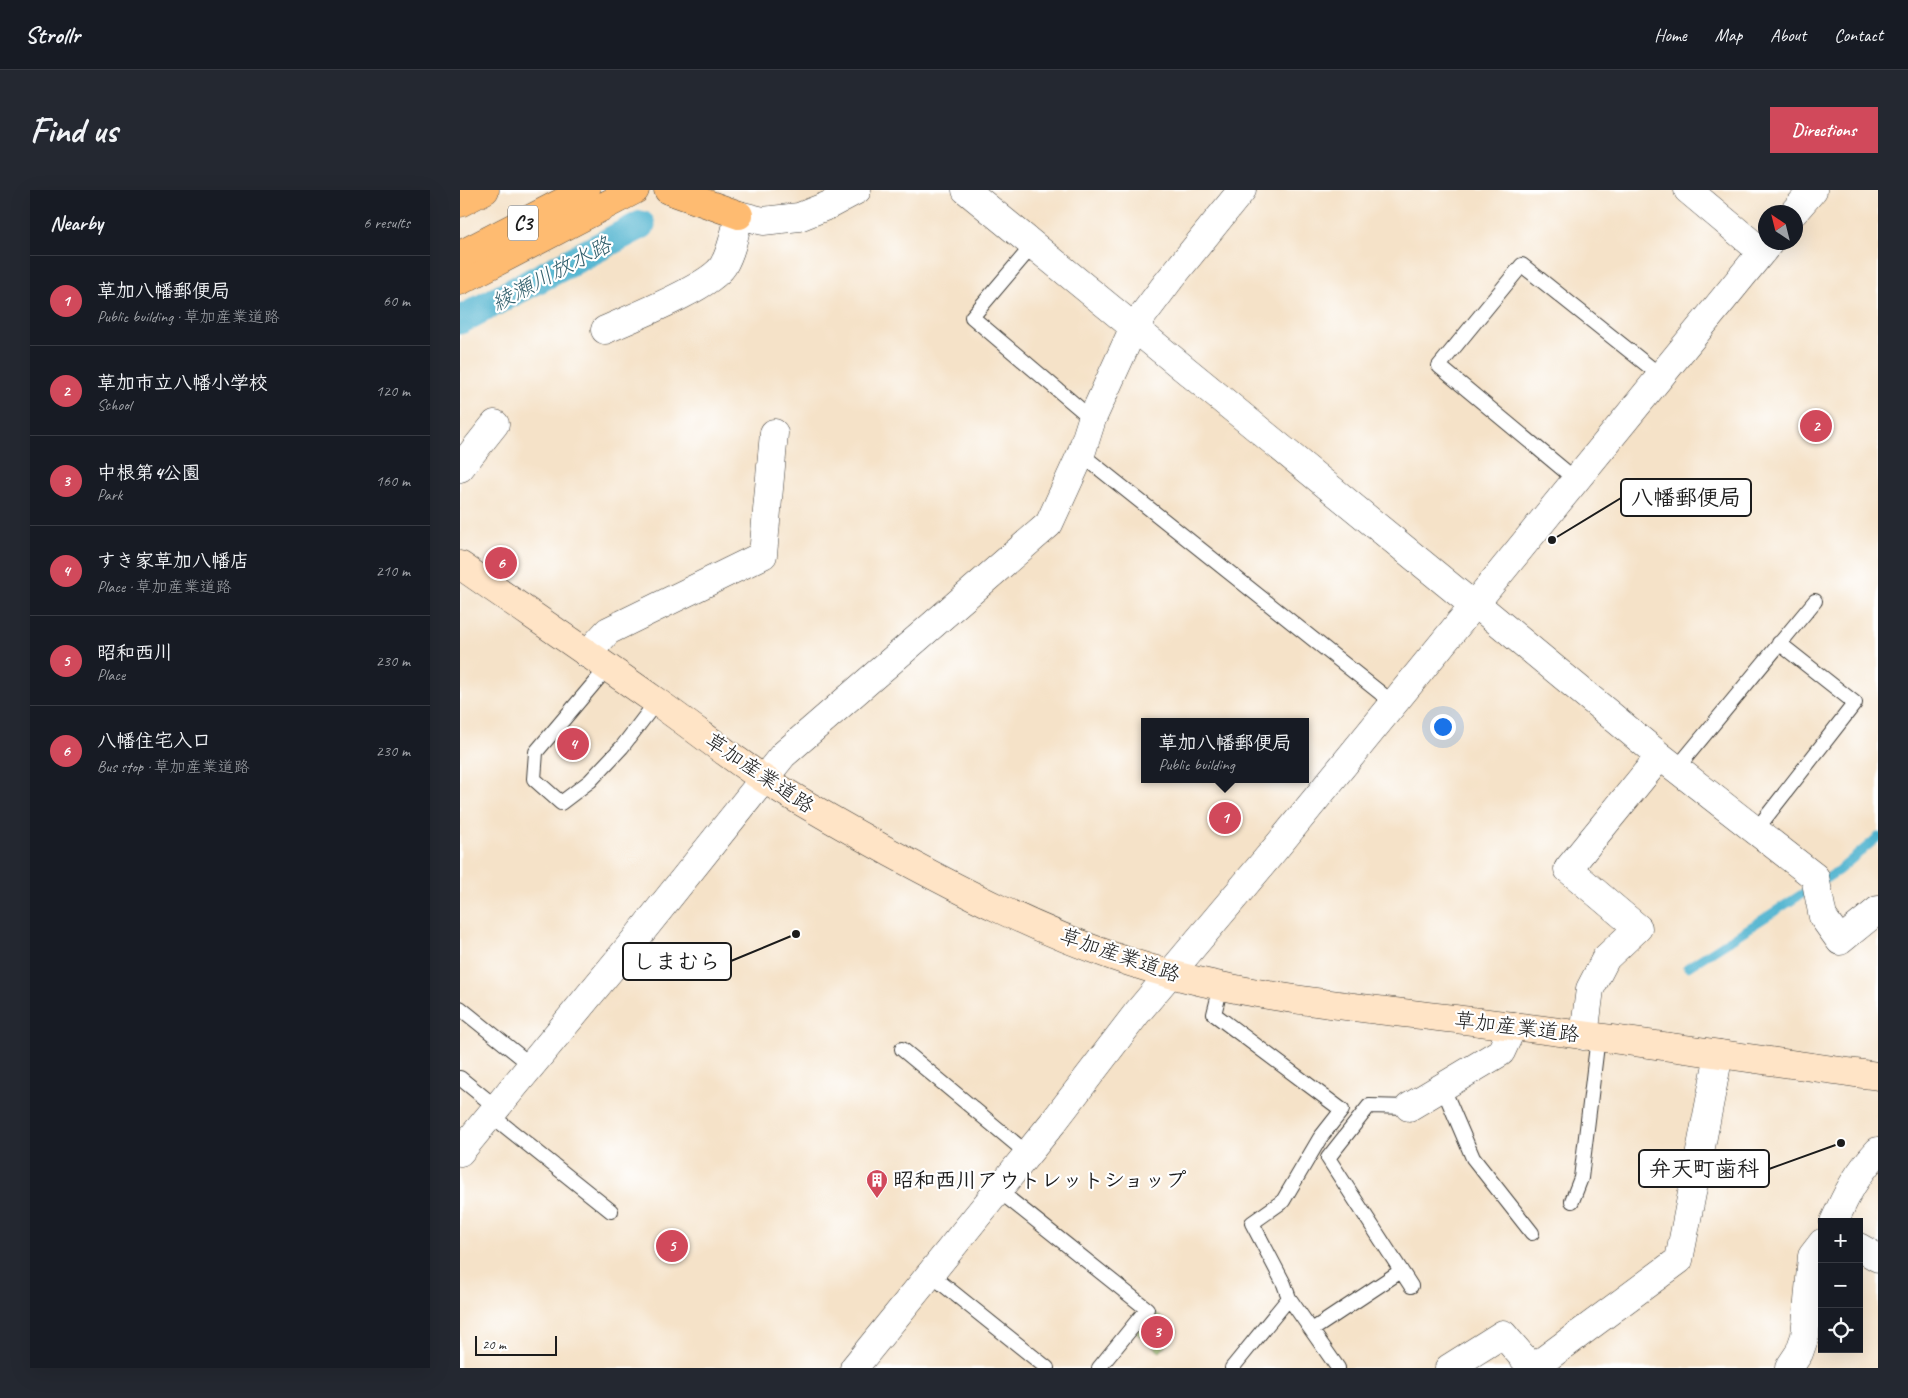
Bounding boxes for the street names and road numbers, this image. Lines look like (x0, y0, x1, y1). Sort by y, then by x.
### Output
road number: C3 (508, 205, 538, 240)
street label: 草加産業道路 (701, 727, 819, 819)
street label: 草加産業道路 (1056, 922, 1184, 988)
street label: 草加産業道路 (1453, 1006, 1581, 1048)

